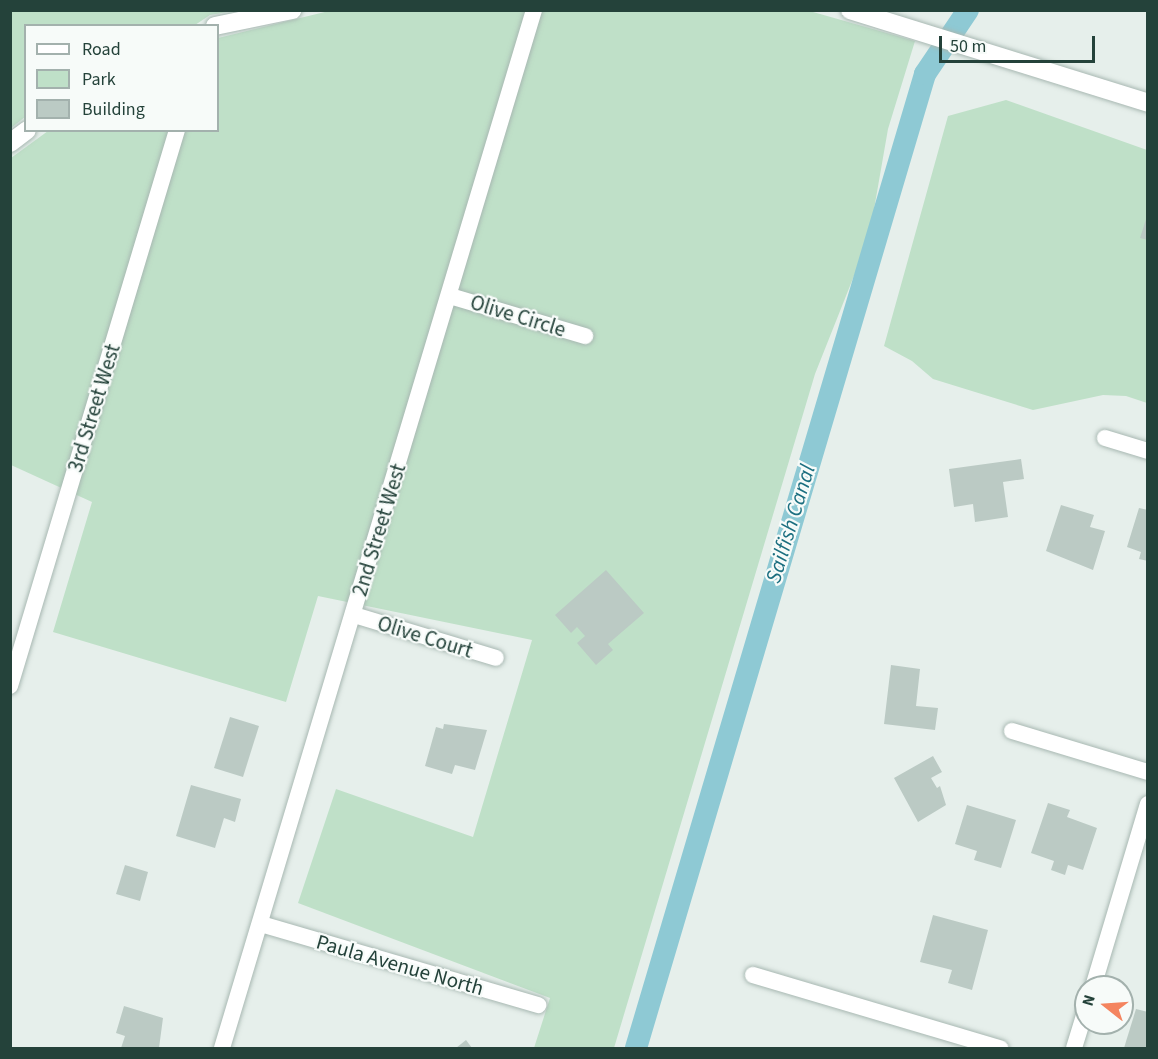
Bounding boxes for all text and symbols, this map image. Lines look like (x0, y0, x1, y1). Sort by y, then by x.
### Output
legend (24, 24, 219, 132)
scale bar (942, 24, 1098, 62)
text: 50 m (950, 34, 986, 59)
text: Road (82, 37, 121, 62)
text: Park (82, 67, 116, 92)
text: Building (82, 97, 145, 122)
street label: Olive Circle (467, 290, 569, 342)
street label: 3rd Street West (63, 341, 125, 475)
street label: 2nd Street West (347, 461, 411, 599)
water label: Sailfish Canal (760, 462, 822, 586)
street label: Olive Court (374, 611, 476, 663)
street label: Paula Avenue North (313, 929, 487, 1001)
north arrow (1074, 975, 1134, 1035)
text: N (1077, 992, 1101, 1009)

